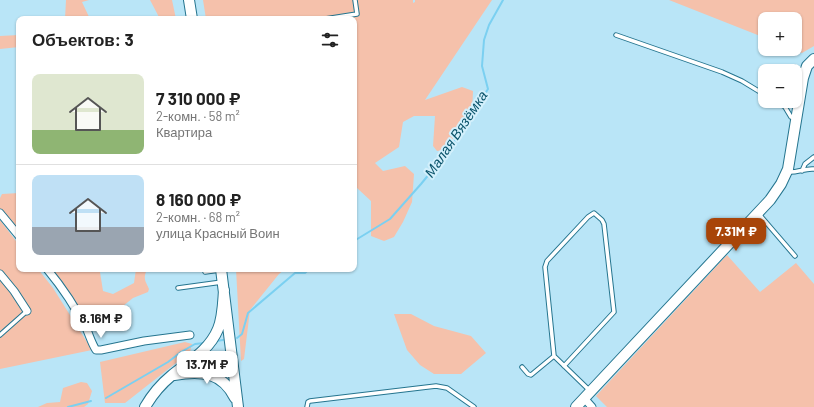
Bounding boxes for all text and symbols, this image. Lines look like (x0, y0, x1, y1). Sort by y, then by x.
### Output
map controls (758, 12, 802, 108)
button: + (758, 12, 802, 56)
text: Объектов: 3 (32, 29, 134, 49)
icon: filters (319, 29, 341, 51)
button: − (758, 64, 802, 108)
water label: Малая Вязёмка (420, 87, 491, 180)
text: 7 310 000 ₽ (156, 88, 240, 108)
icon: home (64, 90, 112, 138)
text: 2-комн. · 58 m² (156, 108, 240, 124)
text: Квартира (156, 124, 212, 140)
text: 8 160 000 ₽ (156, 189, 241, 209)
icon: home (64, 191, 112, 239)
text: 2-комн. · 68 m² (156, 209, 240, 225)
pin: 7.31M ₽ (699, 218, 773, 252)
text: 7.31M ₽ (715, 223, 757, 239)
text: улица Красный Воин (156, 225, 280, 241)
pin: 8.16M ₽ (64, 305, 138, 339)
text: 8.16M ₽ (79, 310, 123, 326)
pin: 13.7M ₽ (170, 351, 244, 385)
text: 13.7M ₽ (186, 356, 228, 372)

